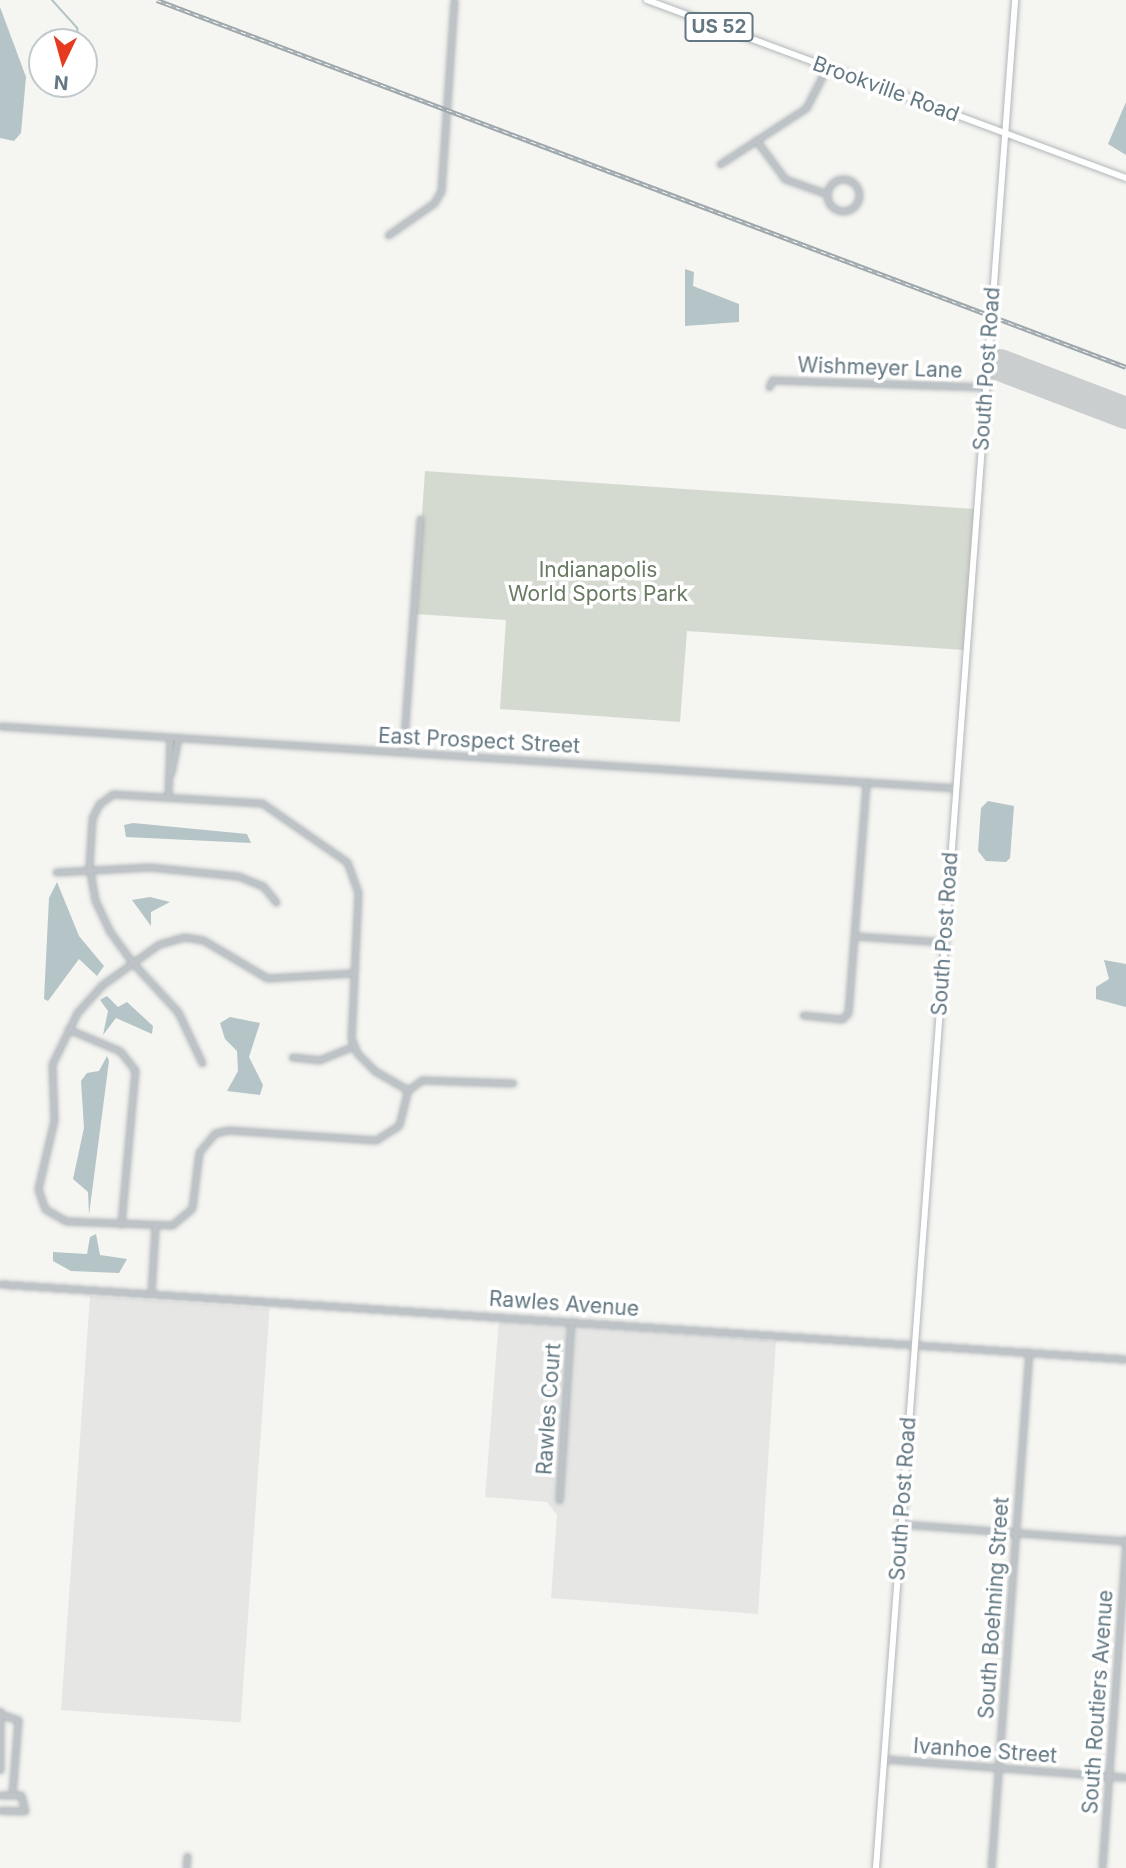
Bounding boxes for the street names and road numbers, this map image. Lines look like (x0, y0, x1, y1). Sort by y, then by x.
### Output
road number: US 52 (684, 12, 754, 42)
street label: Brookville Road (809, 51, 963, 127)
street label: South Post Road (969, 286, 1005, 452)
street label: Wishmeyer Lane (797, 353, 963, 383)
street label: East Prospect Street (377, 723, 581, 759)
street label: South Post Road (927, 851, 963, 1017)
street label: Rawles Avenue (488, 1286, 640, 1322)
street label: Rawles Court (532, 1342, 566, 1476)
street label: South Post Road (885, 1416, 921, 1582)
street label: South Boehning Street (974, 1496, 1014, 1720)
street label: South Routiers Avenue (1078, 1589, 1118, 1815)
street label: Ivanhoe Street (912, 1733, 1058, 1769)

